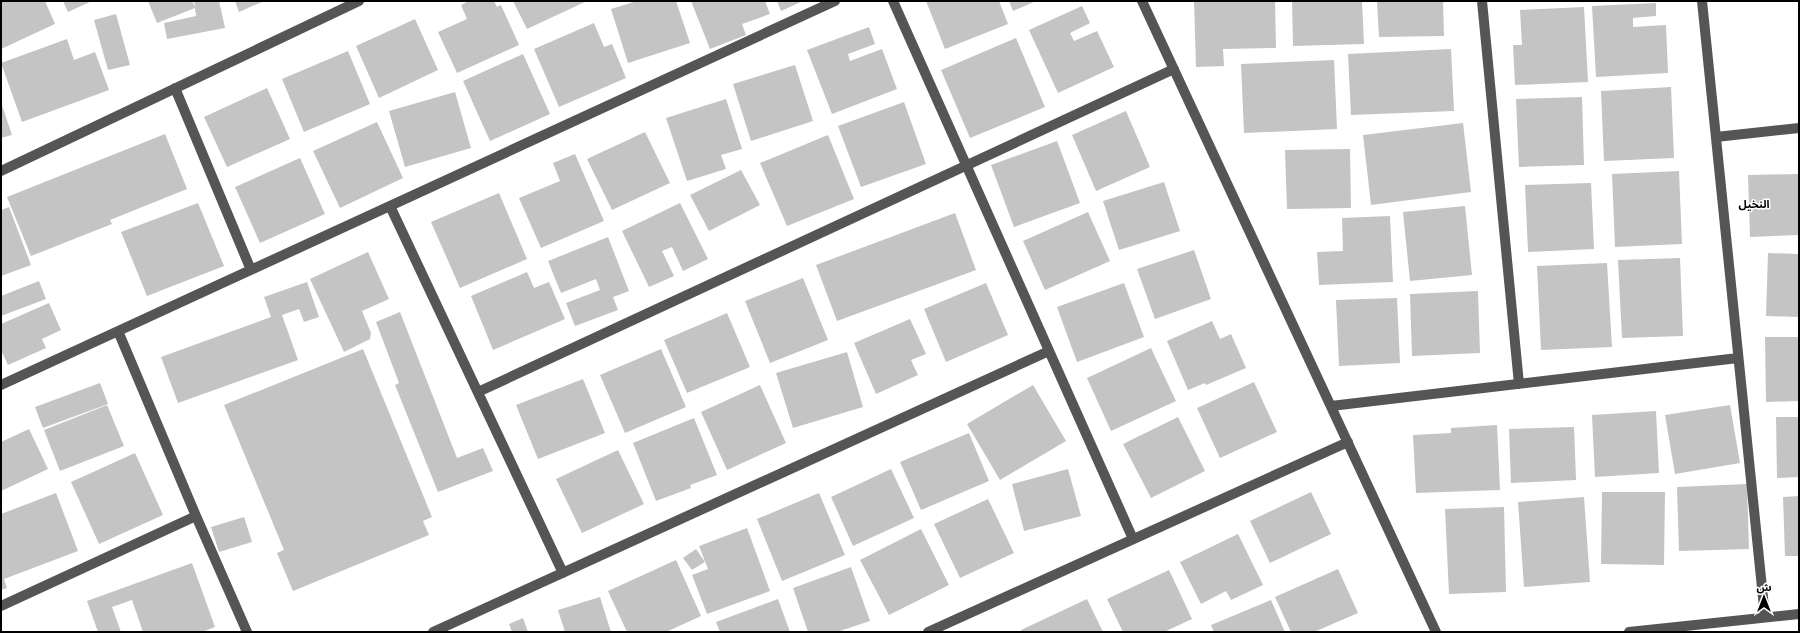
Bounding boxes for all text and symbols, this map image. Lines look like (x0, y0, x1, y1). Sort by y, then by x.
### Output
district label: النخيل (1739, 198, 1769, 211)
north arrow (1744, 577, 1784, 617)
text: ش (1756, 581, 1772, 594)

